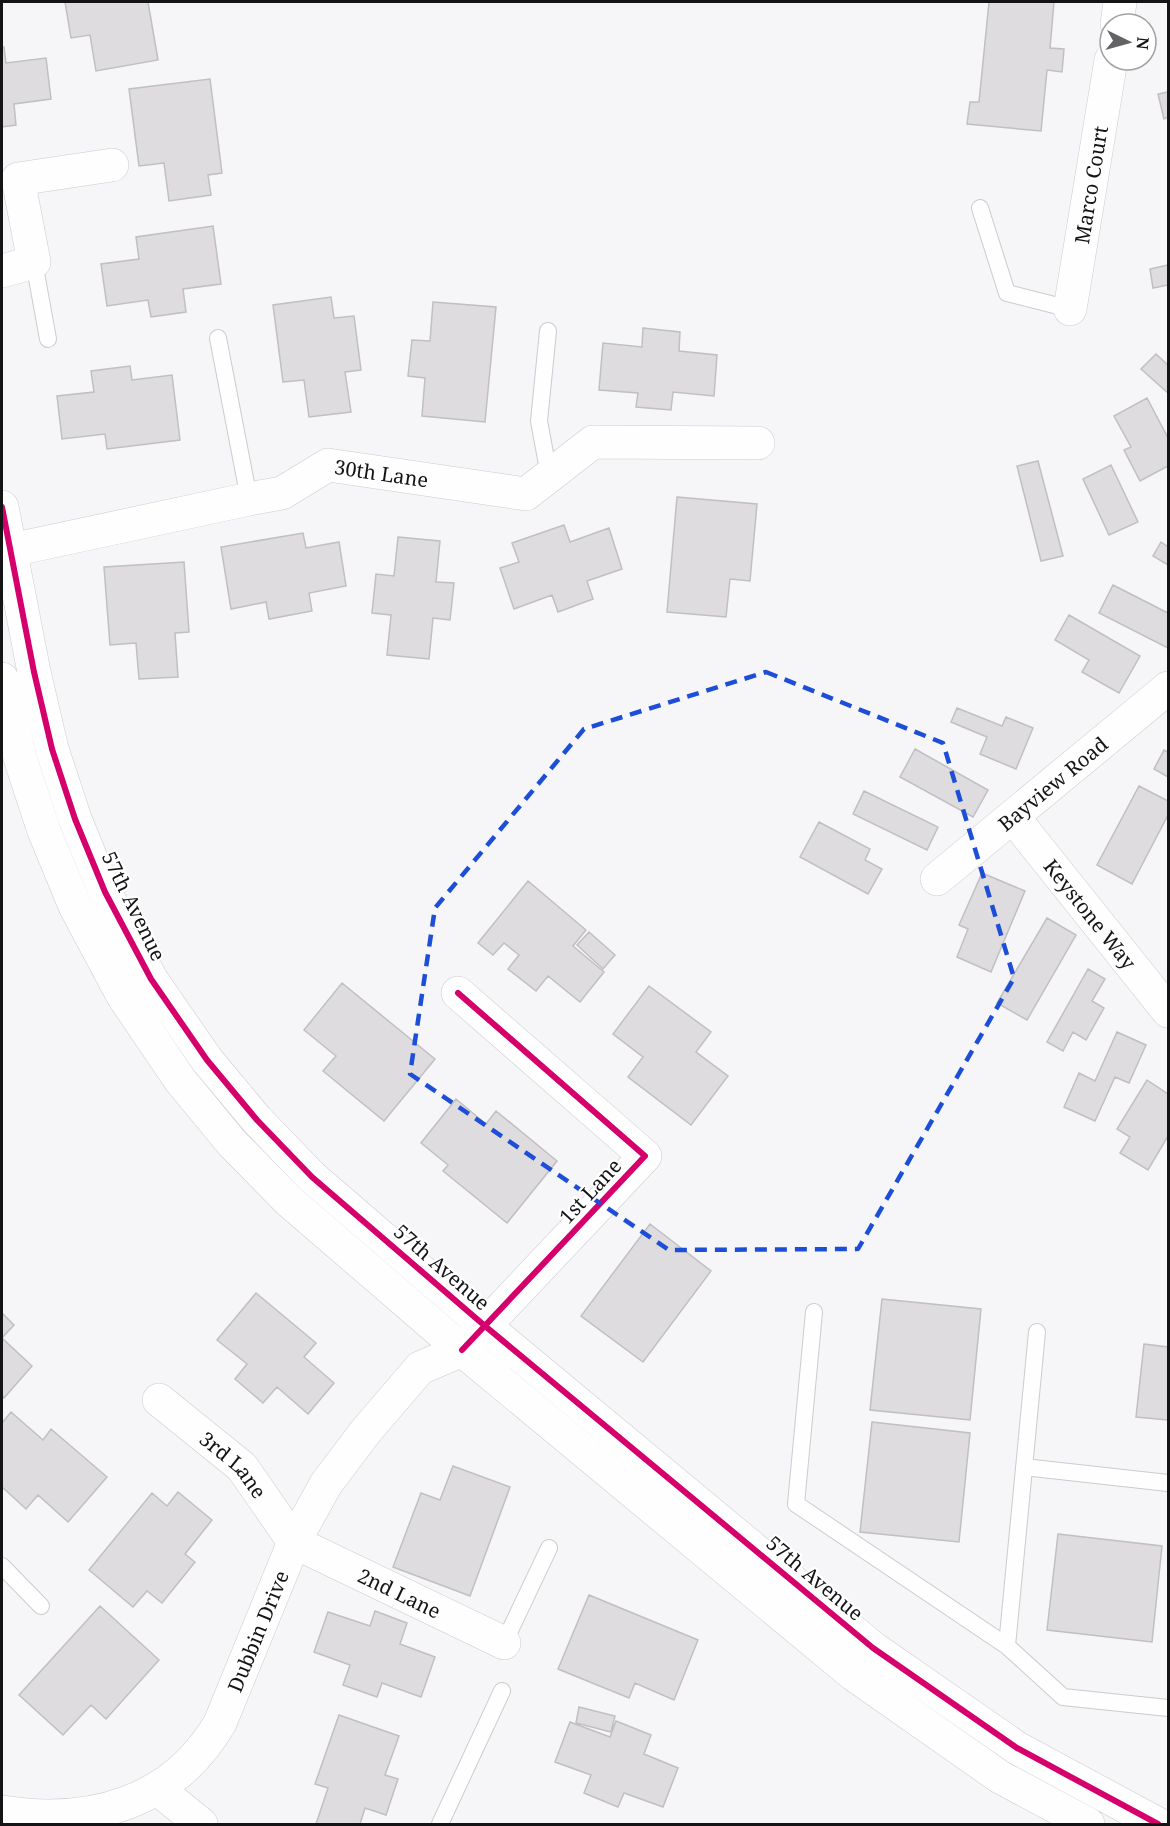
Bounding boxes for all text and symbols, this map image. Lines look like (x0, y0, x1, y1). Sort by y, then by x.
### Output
north arrow (1098, 12, 1158, 72)
text: N (1131, 36, 1154, 51)
street label: Marco Court (1067, 124, 1113, 246)
street label: 30th Lane (333, 453, 430, 493)
street label: Bayview Road (992, 730, 1113, 837)
street label: 57th Avenue (96, 847, 172, 965)
street label: Keystone Way (1038, 853, 1143, 975)
street label: 1st Lane (553, 1153, 627, 1229)
street label: 57th Avenue (388, 1218, 496, 1316)
street label: 3rd Lane (194, 1425, 273, 1503)
street label: 57th Avenue (761, 1529, 869, 1627)
street label: 2nd Lane (354, 1561, 445, 1624)
street label: Dubbin Drive (221, 1566, 295, 1696)

